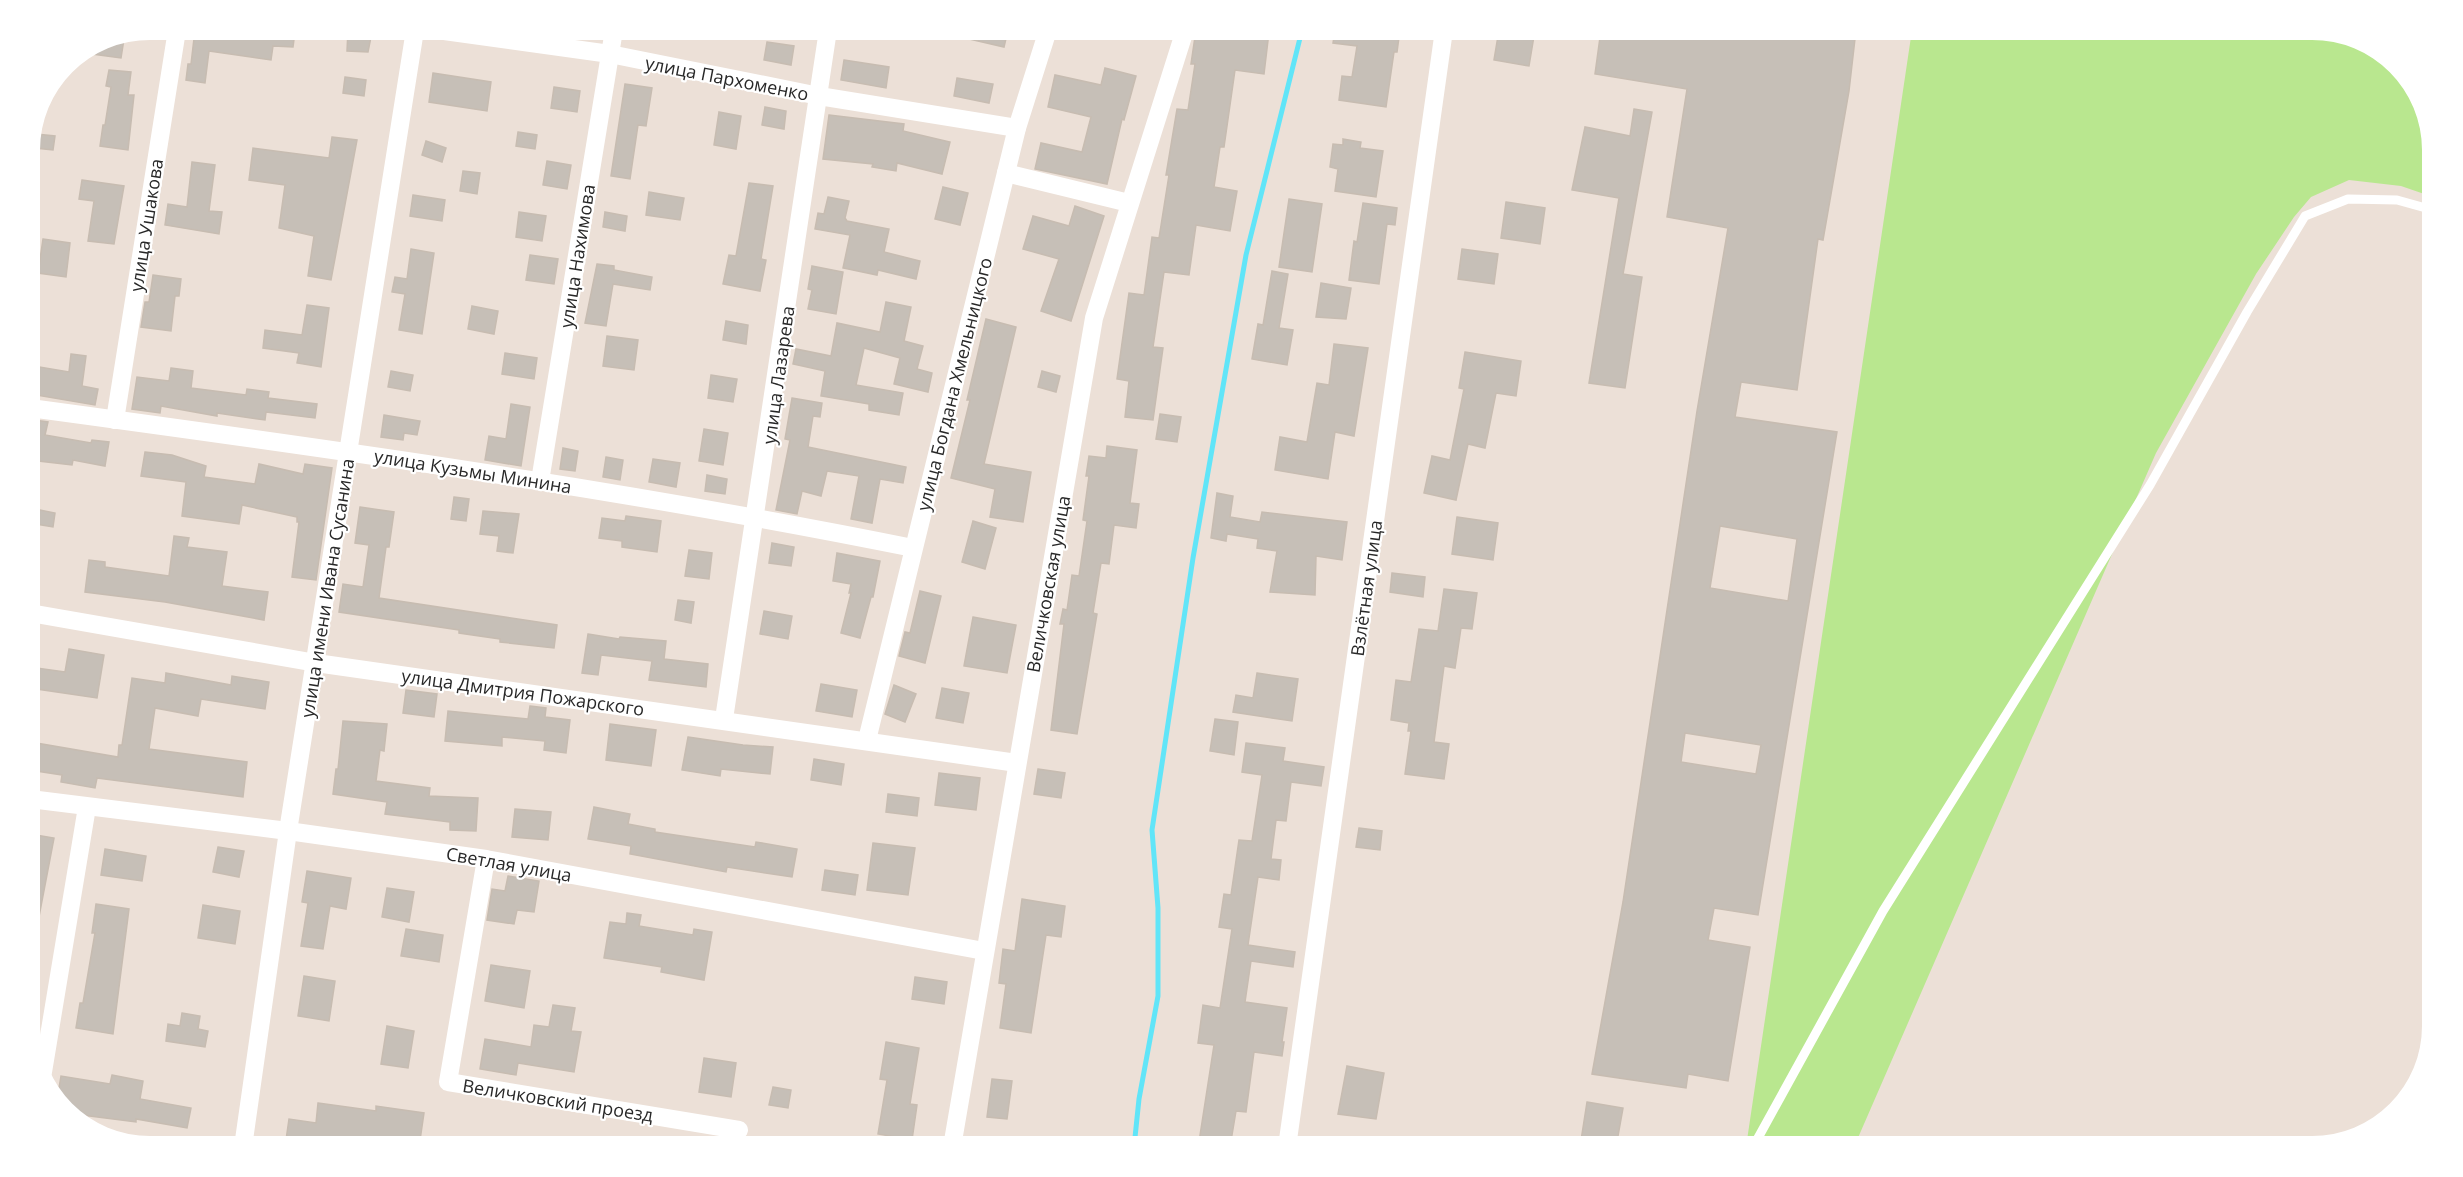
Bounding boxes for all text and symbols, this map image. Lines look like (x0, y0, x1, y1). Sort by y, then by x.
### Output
street label: улица Пархоменко (643, 50, 811, 106)
street label: улица Ушакова (124, 157, 168, 293)
street label: улица Нахимова (554, 182, 600, 330)
street label: улица Богдана Хмельницкого (911, 255, 997, 513)
street label: улица Лазарева (756, 304, 800, 446)
street label: улица Кузьмы Минина (373, 444, 573, 498)
street label: улица имени Ивана Сусанина (295, 457, 359, 719)
street label: Величковская улица (1021, 494, 1075, 674)
street label: Взлётная улица (1345, 518, 1387, 658)
street label: улица Дмитрия Пожарского (400, 663, 646, 721)
street label: Светлая улица (444, 841, 574, 887)
street label: Величковский проезд (461, 1073, 655, 1127)

